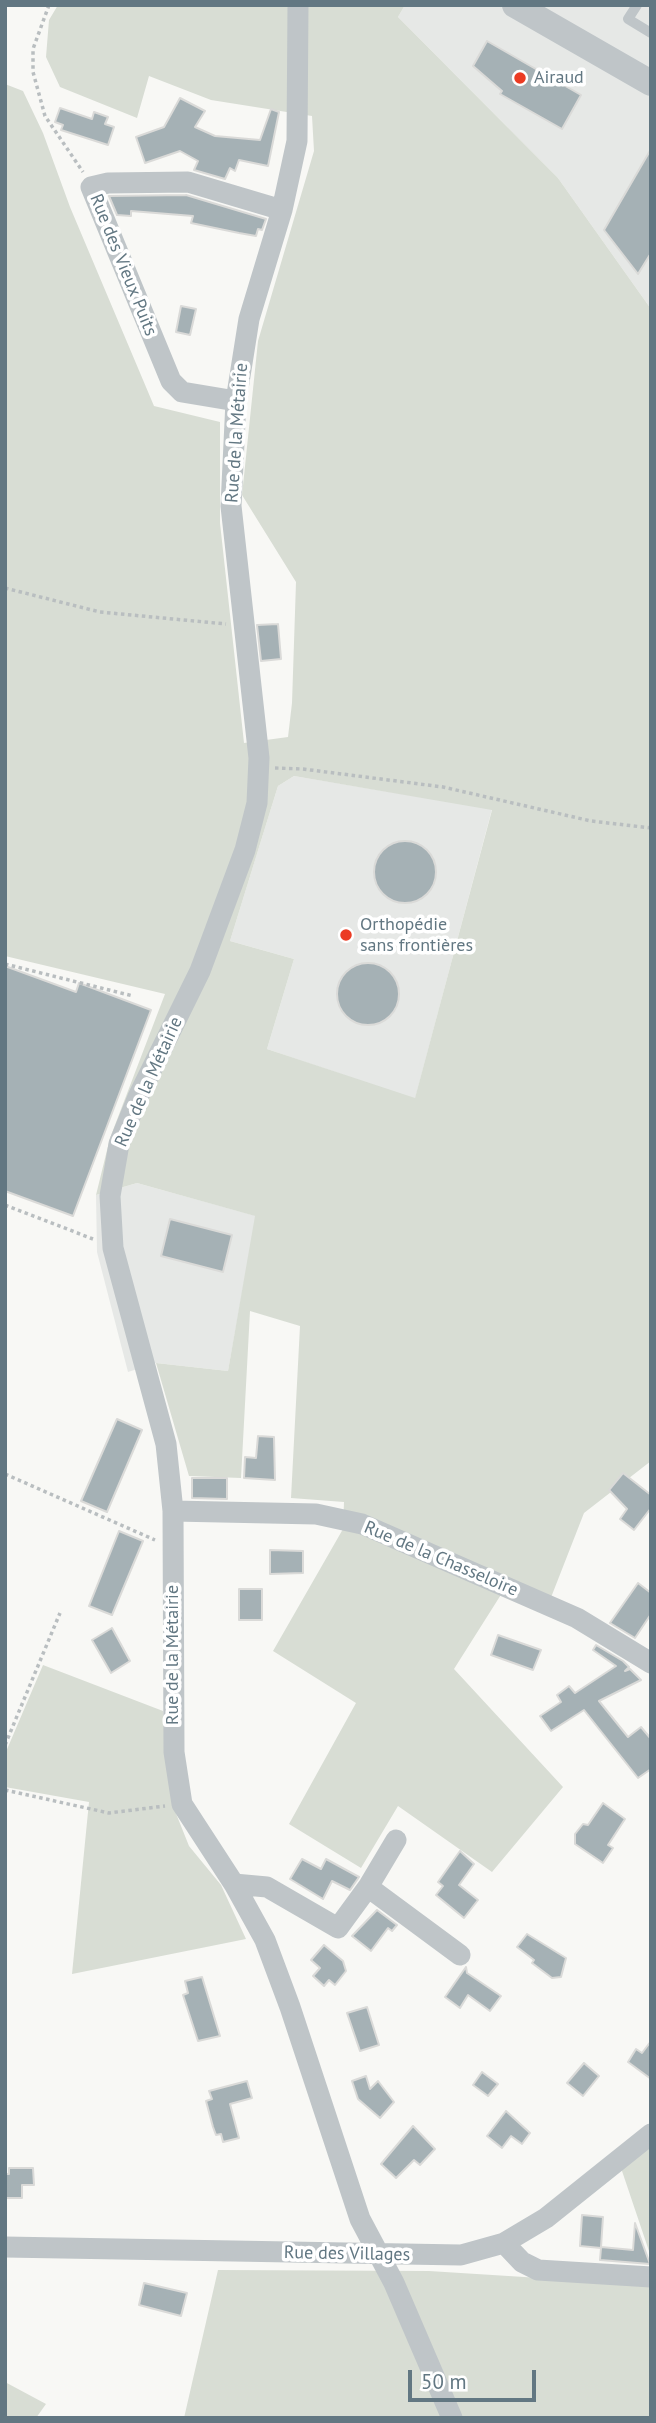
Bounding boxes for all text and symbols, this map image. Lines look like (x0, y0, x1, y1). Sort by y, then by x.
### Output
place label: Airaud (534, 67, 584, 89)
marker: Airaud (512, 70, 528, 86)
street label: Rue des Vieux Puits (85, 191, 161, 339)
street label: Rue de la Métairie (221, 362, 253, 504)
place label: Orthopédie sans frontières (360, 914, 473, 956)
marker: Orthopédie sans frontières (338, 927, 354, 943)
street label: Rue de la Métairie (111, 1014, 187, 1150)
street label: Rue de la Chasseloire (361, 1517, 521, 1601)
street label: Rue de la Métairie (162, 1585, 184, 1725)
street label: Rue des Villages (284, 2242, 410, 2266)
scale bar (411, 2356, 539, 2400)
text: 50 m (421, 2368, 467, 2395)

